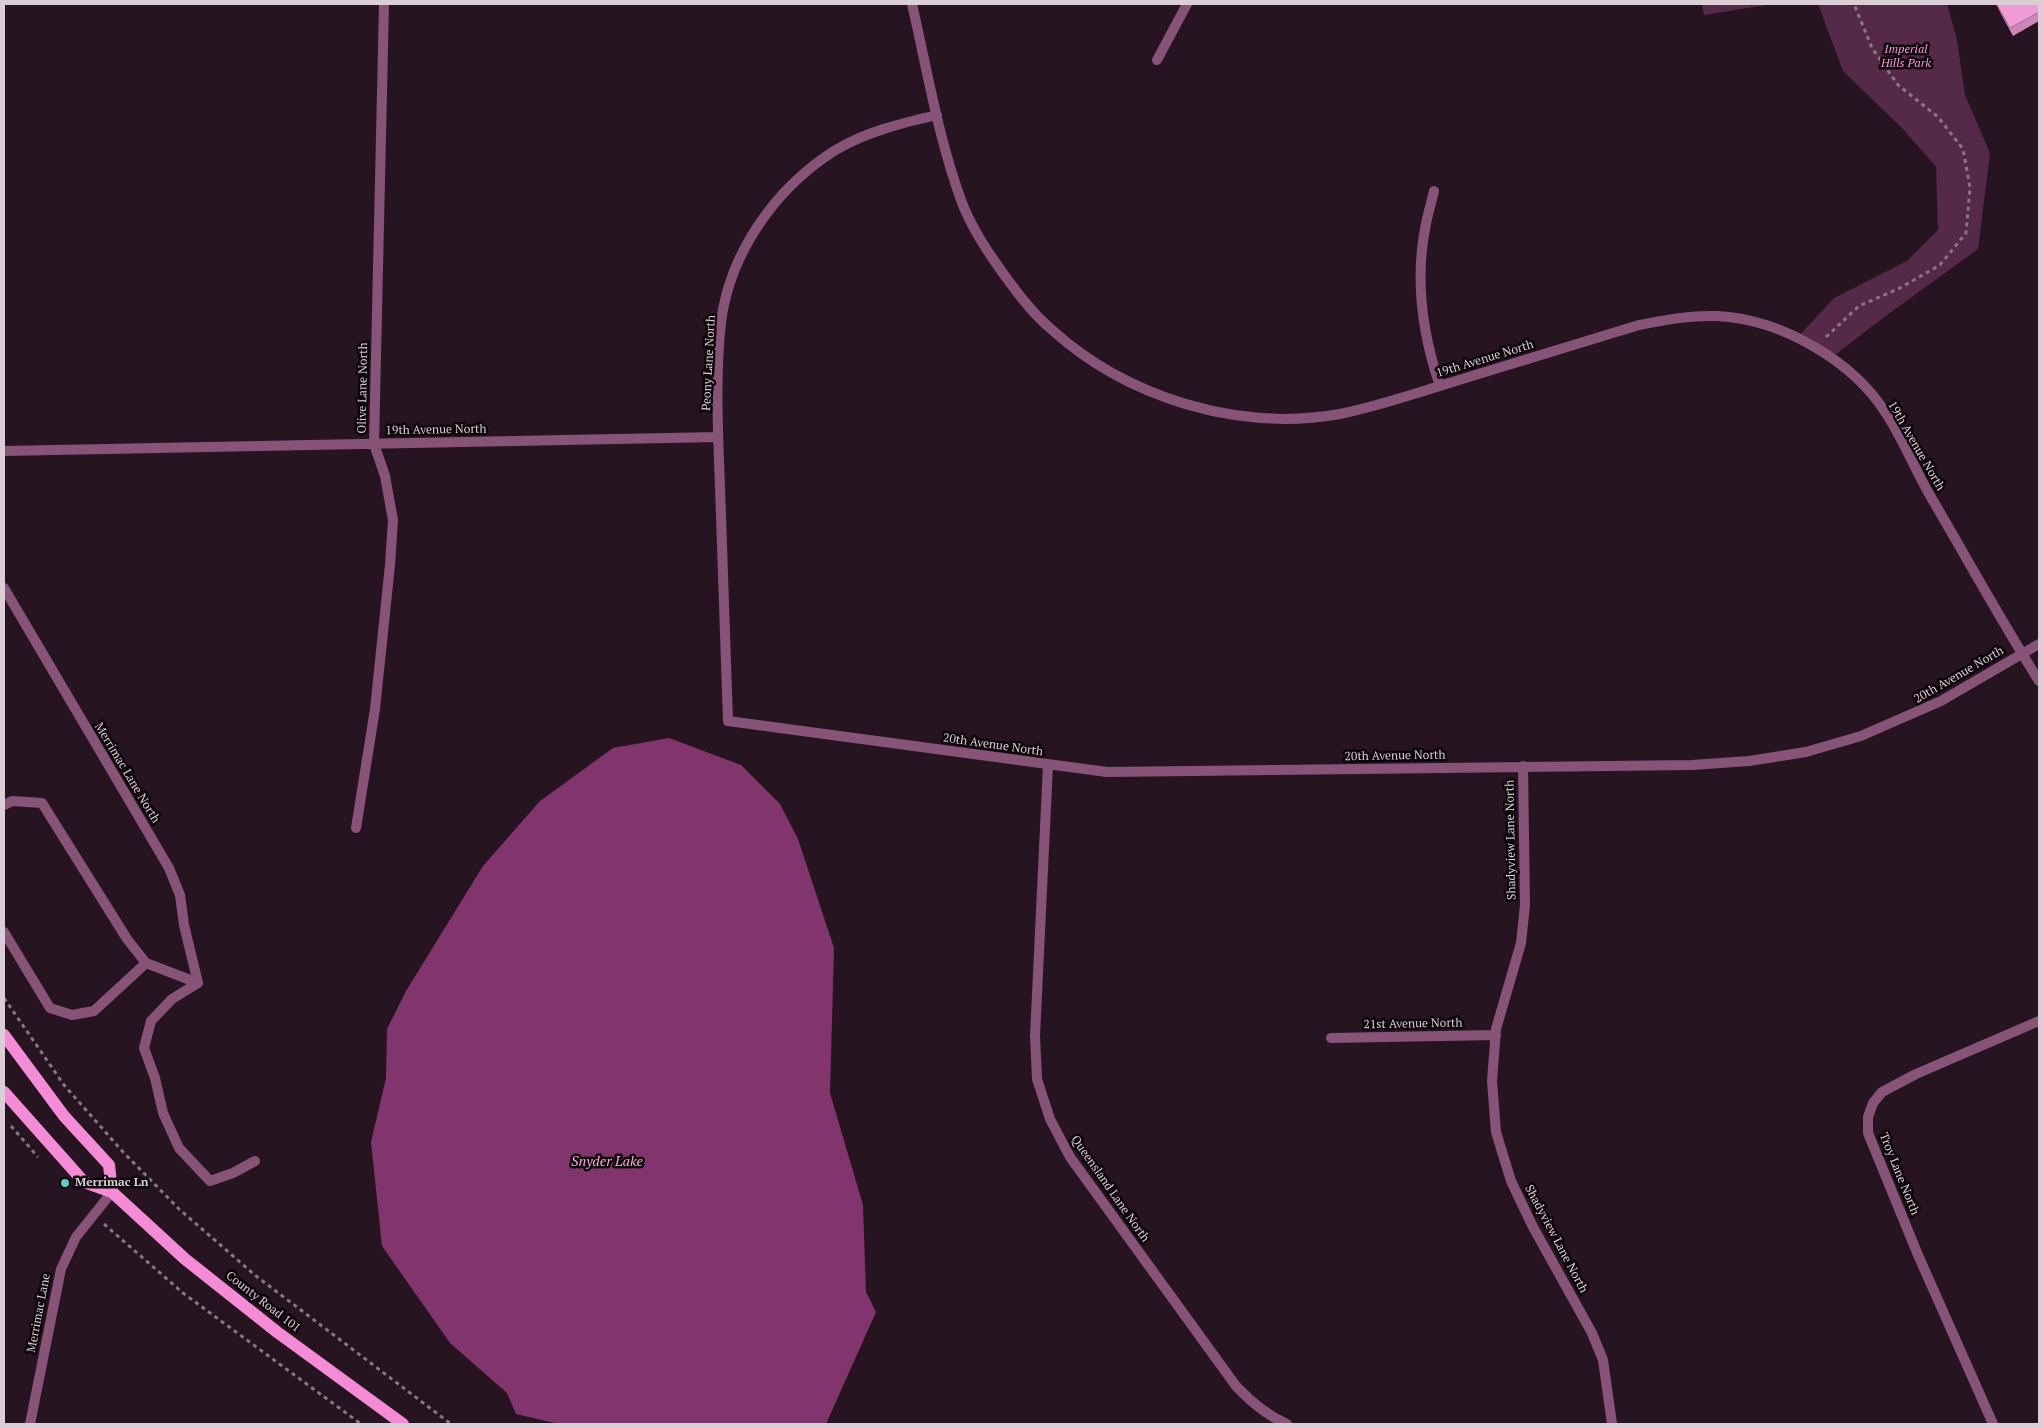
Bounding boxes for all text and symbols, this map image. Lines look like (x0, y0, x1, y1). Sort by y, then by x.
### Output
park label: Imperial Hills Park (1881, 43, 1931, 71)
street label: Peony Lane North (699, 315, 719, 411)
street label: 19th Avenue North (1435, 337, 1535, 381)
street label: Olive Lane North (355, 342, 371, 434)
street label: 19th Avenue North (1885, 399, 1947, 493)
street label: 19th Avenue North (385, 422, 487, 438)
street label: 20th Avenue North (1912, 644, 2006, 706)
street label: Merrimac Lane North (91, 720, 163, 826)
street label: 20th Avenue North (942, 731, 1044, 759)
street label: 20th Avenue North (1344, 748, 1446, 764)
street label: Shadyview Lane North (1503, 780, 1519, 900)
street label: 21st Avenue North (1363, 1016, 1463, 1032)
street label: Troy Lane North (1876, 1131, 1922, 1217)
street label: Queensland Lane North (1068, 1133, 1152, 1245)
water label: Snyder Lake (571, 1154, 643, 1170)
place label: Merrimac Ln (75, 1176, 148, 1190)
marker: Merrimac Ln (59, 1177, 71, 1189)
street label: Shadyview Lane North (1521, 1183, 1591, 1295)
street label: County Road 101 (223, 1269, 303, 1335)
street label: Merrimac Lane (24, 1272, 54, 1354)

